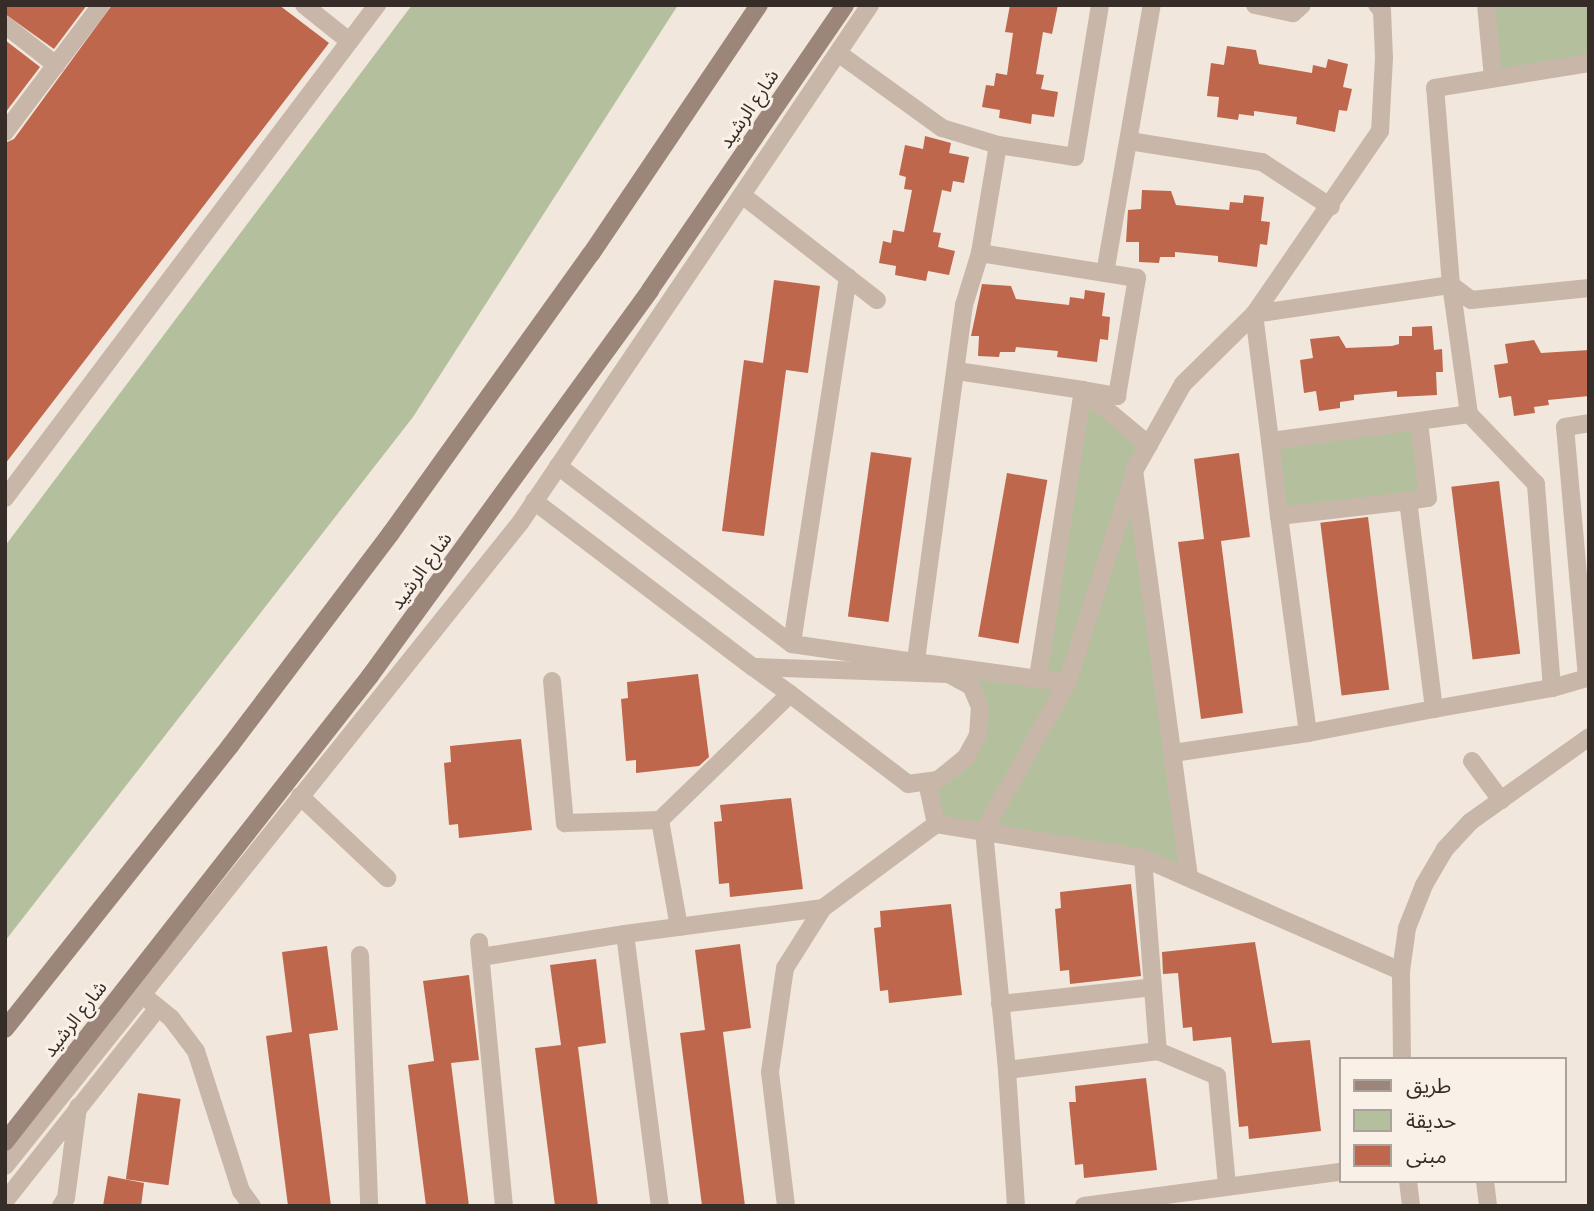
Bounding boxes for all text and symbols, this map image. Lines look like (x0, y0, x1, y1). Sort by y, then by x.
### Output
street label: شارع الرشيد (714, 65, 784, 153)
street label: شارع الرشيد (385, 528, 457, 614)
street label: شارع الرشيد (38, 976, 112, 1062)
legend (1338, 1057, 1566, 1183)
text: طريق (1406, 1073, 1451, 1098)
text: حديقة (1406, 1108, 1456, 1133)
text: مبنى (1406, 1143, 1447, 1168)

